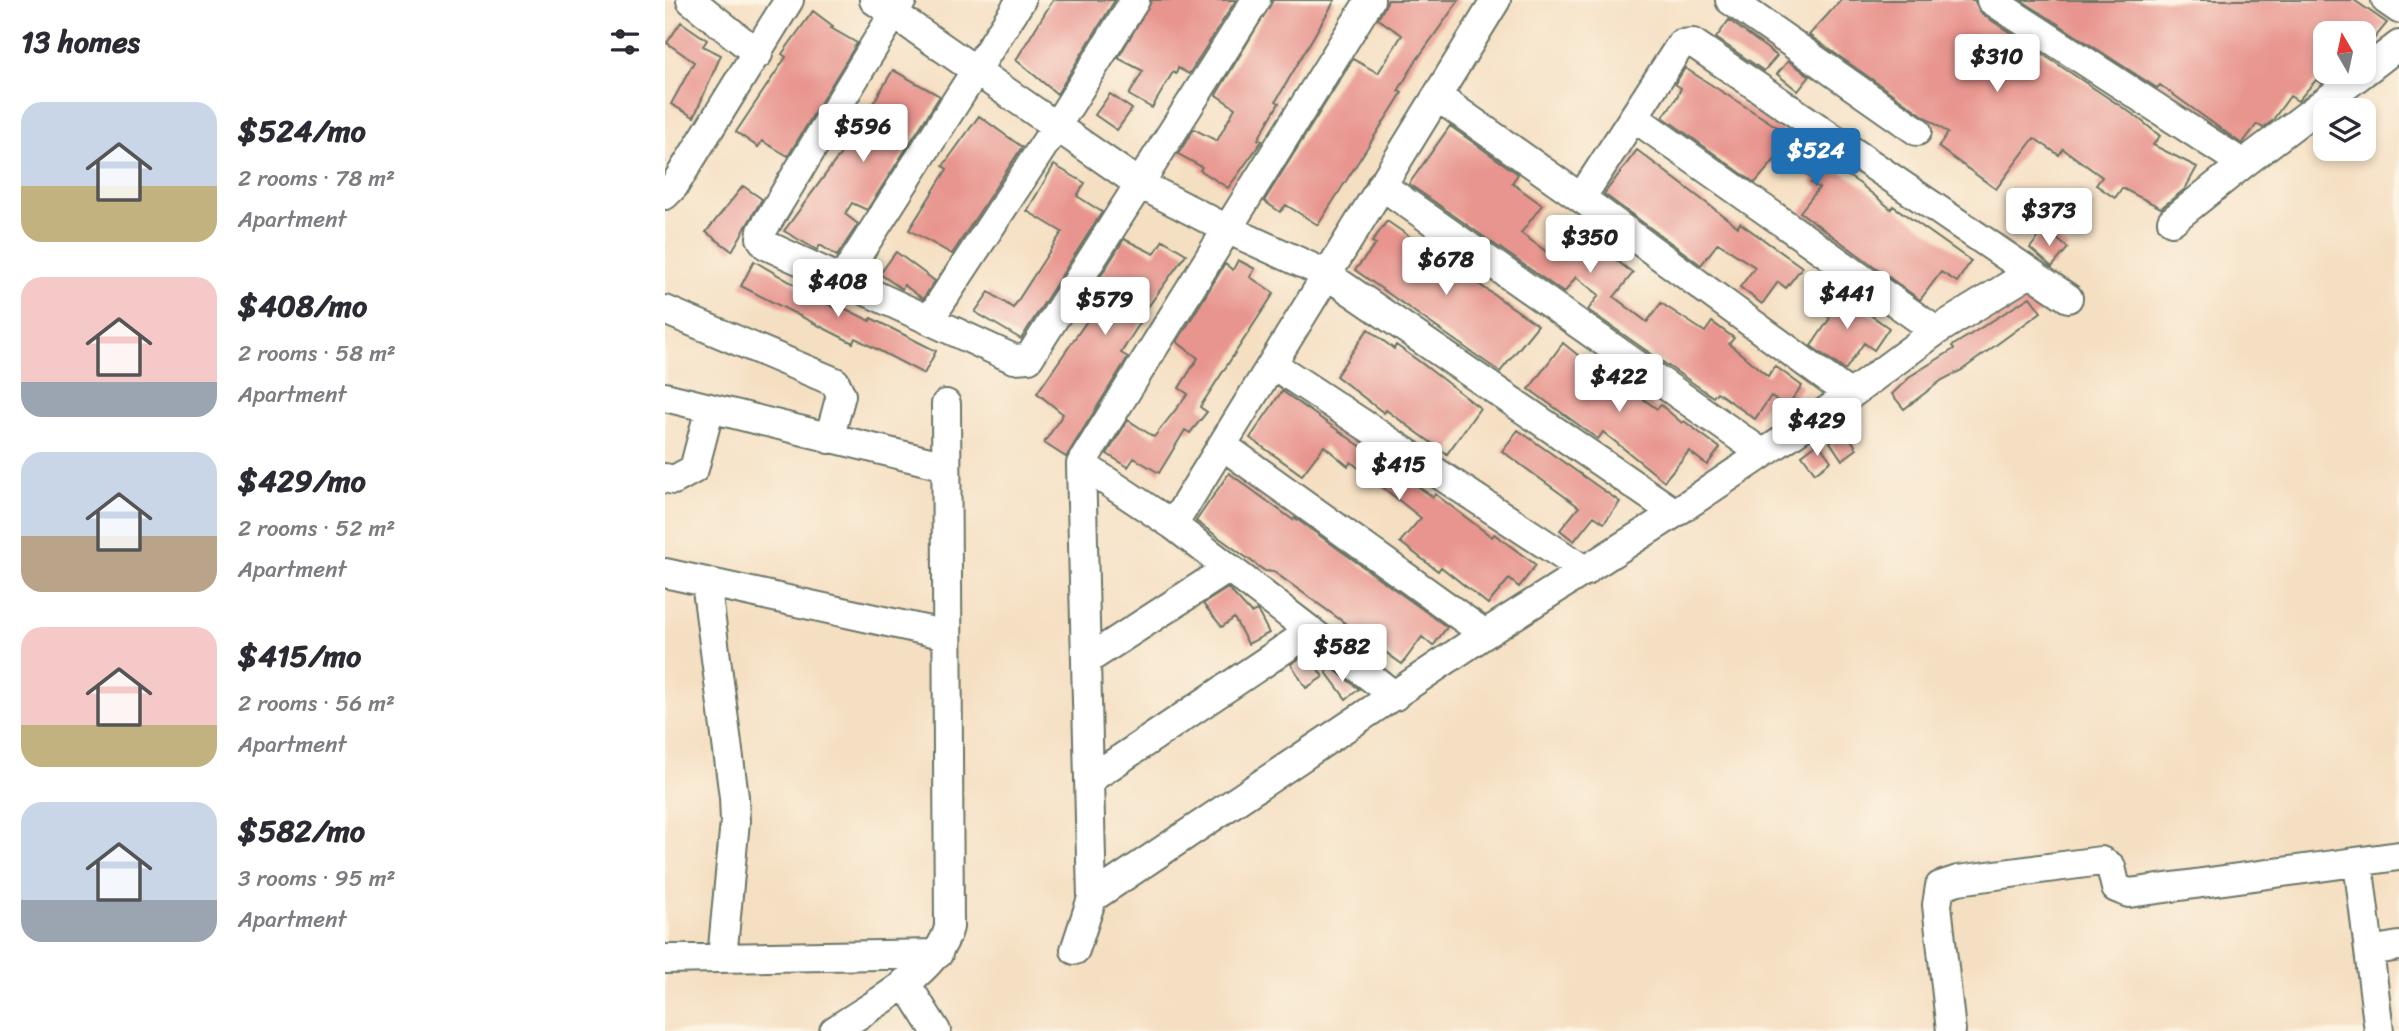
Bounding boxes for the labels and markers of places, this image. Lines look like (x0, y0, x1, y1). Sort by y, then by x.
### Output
pin: $310 (1956, 34, 2038, 94)
pin: $596 (822, 104, 904, 164)
pin: $524 (1775, 128, 1857, 188)
pin: $373 (2008, 188, 2090, 248)
pin: $350 (1549, 216, 1631, 275)
pin: $678 (1405, 238, 1487, 297)
pin: $408 (797, 260, 879, 319)
pin: $441 (1806, 272, 1888, 331)
pin: $579 (1064, 278, 1146, 337)
pin: $422 (1578, 354, 1660, 414)
pin: $429 (1776, 398, 1858, 458)
pin: $415 (1358, 442, 1440, 502)
pin: $582 (1301, 624, 1383, 684)

